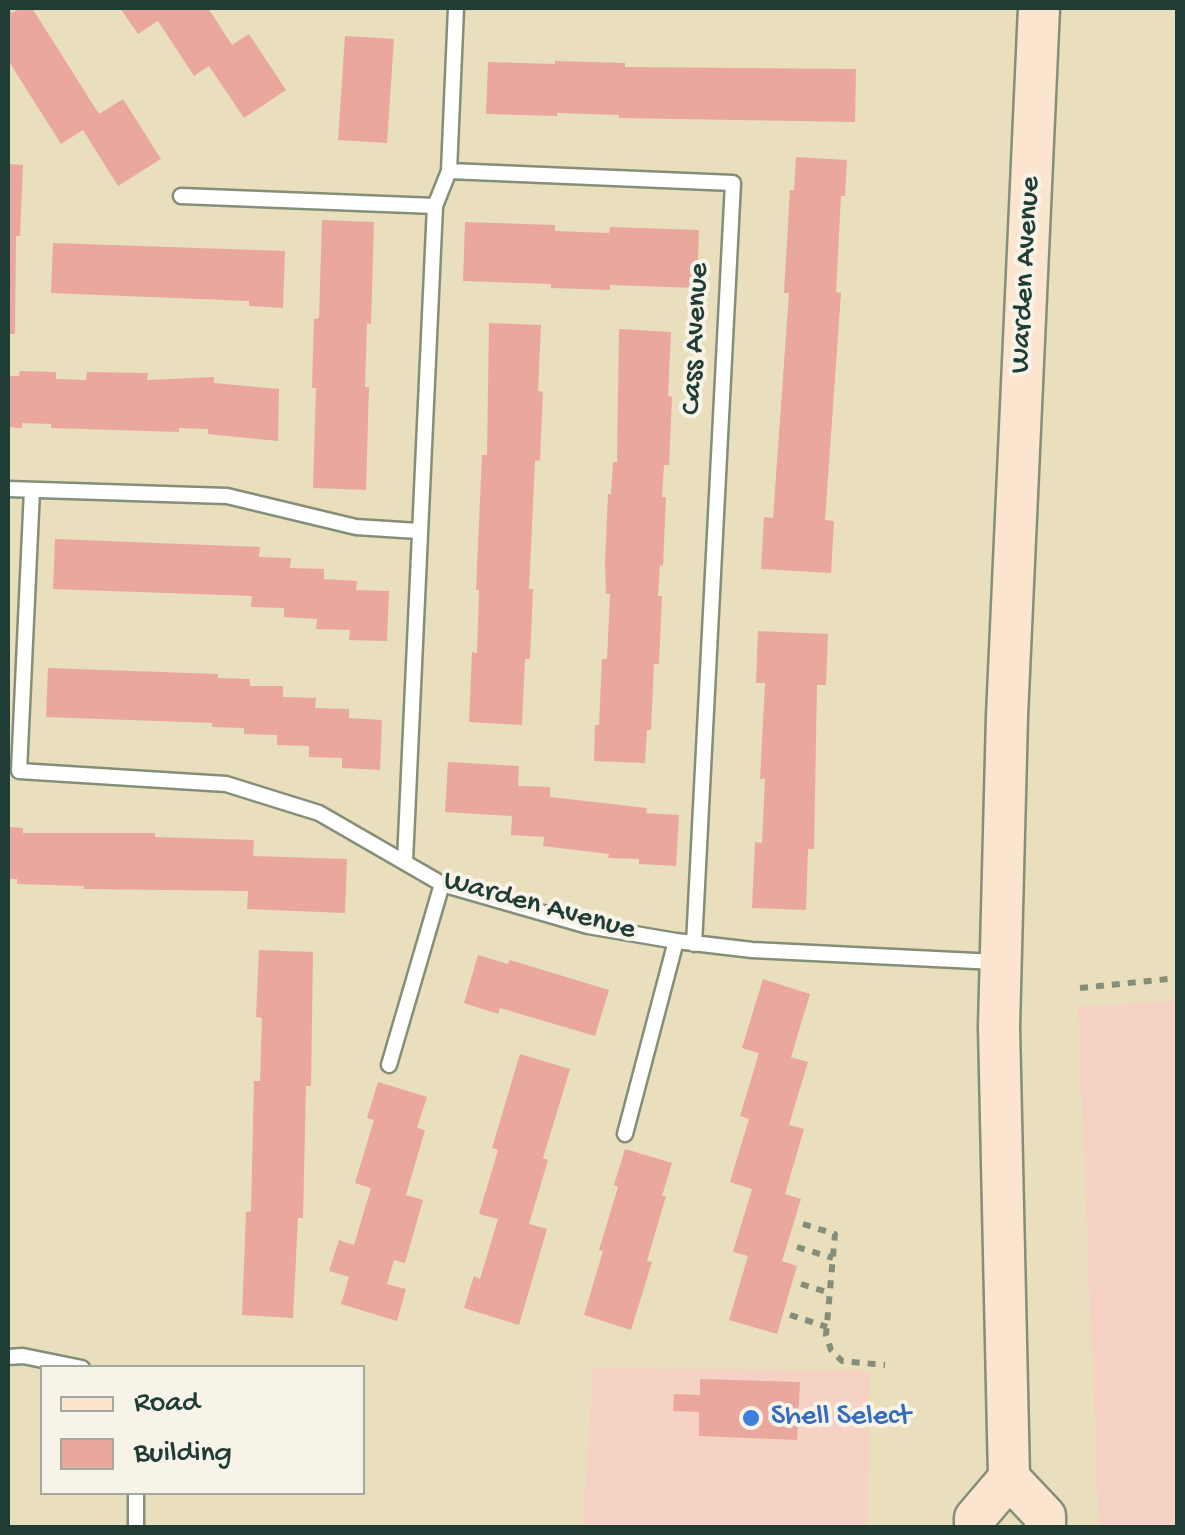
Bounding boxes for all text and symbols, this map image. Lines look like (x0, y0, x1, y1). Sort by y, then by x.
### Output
street label: Warden Avenue (1004, 175, 1050, 375)
street label: Cass Avenue (675, 262, 719, 416)
street label: Warden Avenue (439, 864, 639, 950)
legend (40, 1365, 365, 1495)
text: Road (134, 1387, 200, 1422)
place label: Shell Select (771, 1400, 911, 1436)
marker: Shell Select (740, 1407, 762, 1429)
text: Building (134, 1437, 232, 1472)

